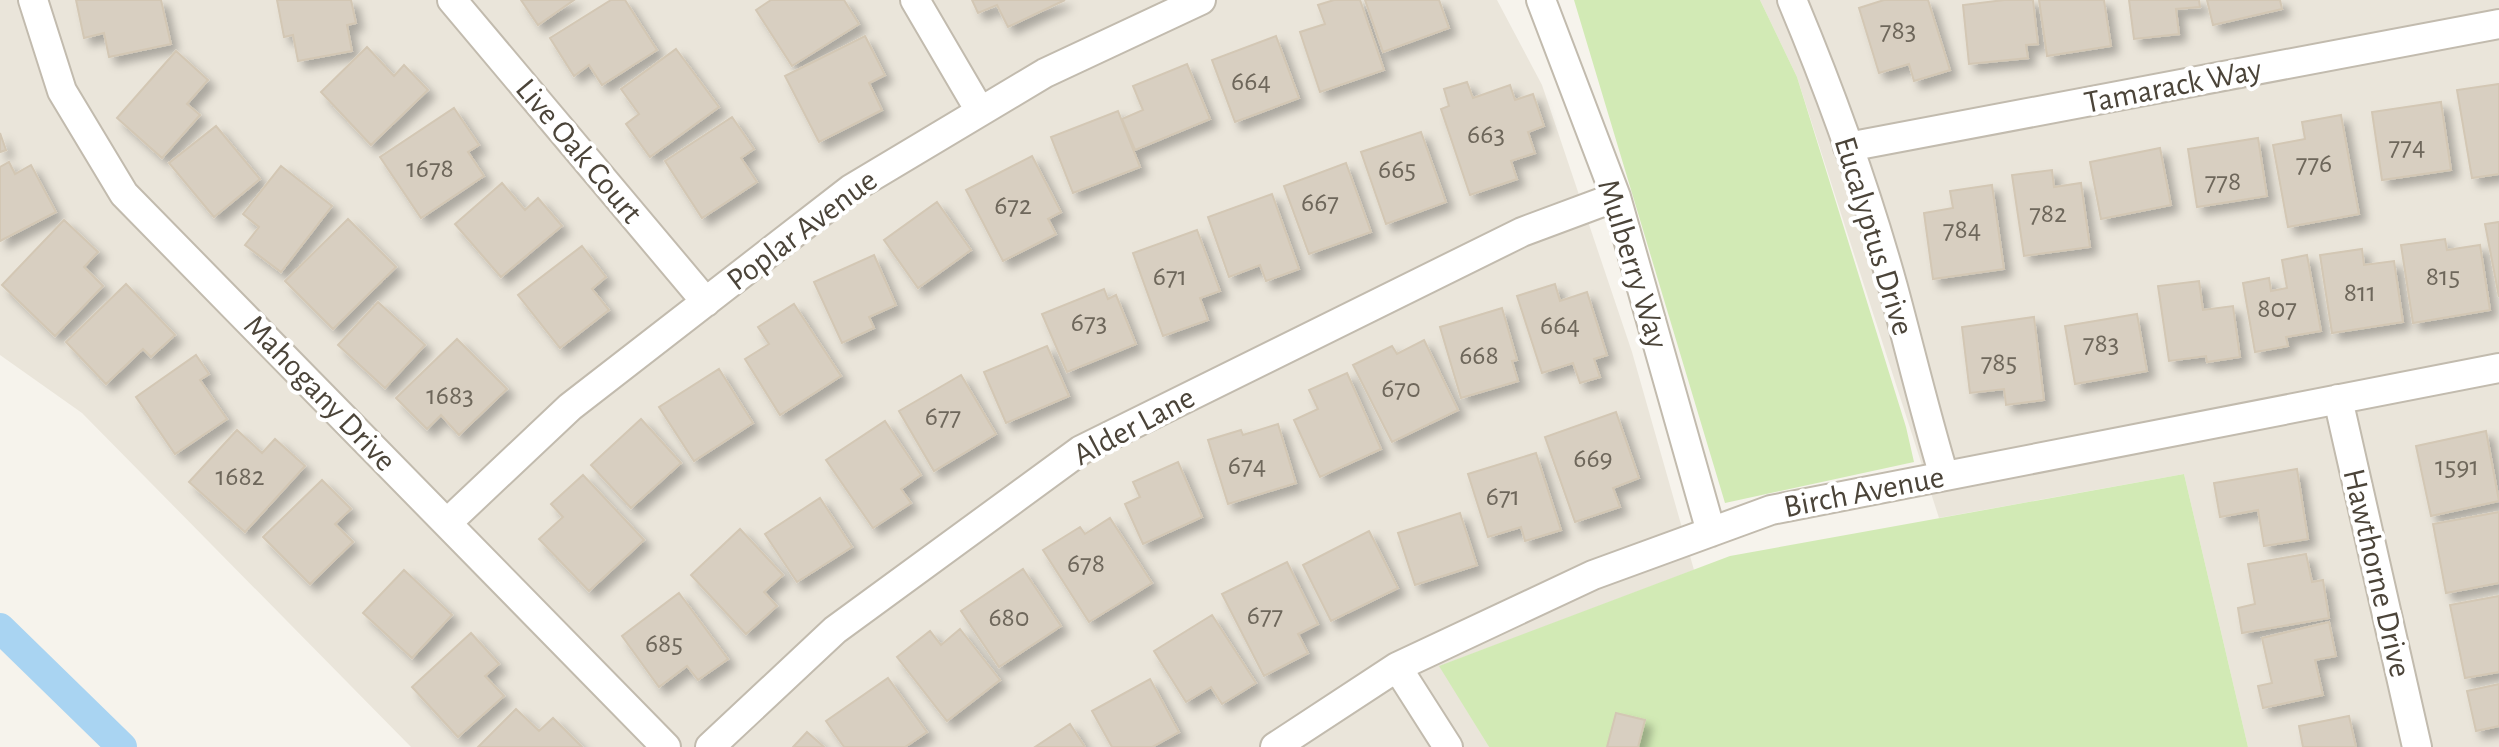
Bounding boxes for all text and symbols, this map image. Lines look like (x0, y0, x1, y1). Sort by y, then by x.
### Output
house number: 783 (1880, 17, 1916, 45)
street label: Tamarack Way (2082, 53, 2265, 119)
house number: 664 (1231, 68, 1271, 96)
street label: Live Oak Court (510, 73, 648, 229)
house number: 663 (1467, 121, 1505, 149)
street label: Eucalyptus Drive (1829, 133, 1919, 339)
house number: 774 (2389, 133, 2425, 161)
house number: 776 (2296, 150, 2332, 178)
house number: 1678 (406, 155, 454, 183)
house number: 665 (1378, 156, 1416, 184)
street label: Poplar Avenue (721, 163, 883, 297)
house number: 778 (2205, 168, 2241, 196)
street label: Mulberry Way (1592, 176, 1674, 353)
house number: 667 (1301, 189, 1339, 217)
house number: 672 (994, 192, 1032, 220)
house number: 782 (2029, 200, 2067, 228)
house number: 784 (1943, 216, 1981, 244)
house number: 671 (1153, 263, 1187, 291)
house number: 815 (2426, 263, 2460, 291)
house number: 811 (2344, 279, 2376, 307)
house number: 807 (2257, 295, 2297, 323)
street label: Mahogany Drive (238, 309, 402, 477)
house number: 673 (1071, 309, 1107, 337)
house number: 664 (1540, 312, 1580, 340)
house number: 783 (2083, 330, 2119, 358)
house number: 668 (1459, 342, 1499, 370)
house number: 785 (1981, 349, 2017, 377)
house number: 670 (1381, 375, 1421, 403)
street label: Alder Lane (1068, 381, 1200, 471)
house number: 1683 (426, 382, 474, 410)
house number: 677 (925, 403, 961, 431)
house number: 669 (1573, 445, 1613, 473)
house number: 674 (1228, 452, 1266, 480)
house number: 1591 (2435, 453, 2479, 481)
street label: Birch Avenue (1781, 461, 1947, 523)
house number: 1682 (216, 463, 264, 491)
street label: Hawthorne Drive (2337, 466, 2417, 680)
house number: 671 (1486, 483, 1520, 511)
house number: 678 (1067, 550, 1105, 578)
house number: 677 (1247, 602, 1283, 630)
house number: 680 (988, 604, 1030, 632)
house number: 685 (645, 630, 683, 658)

